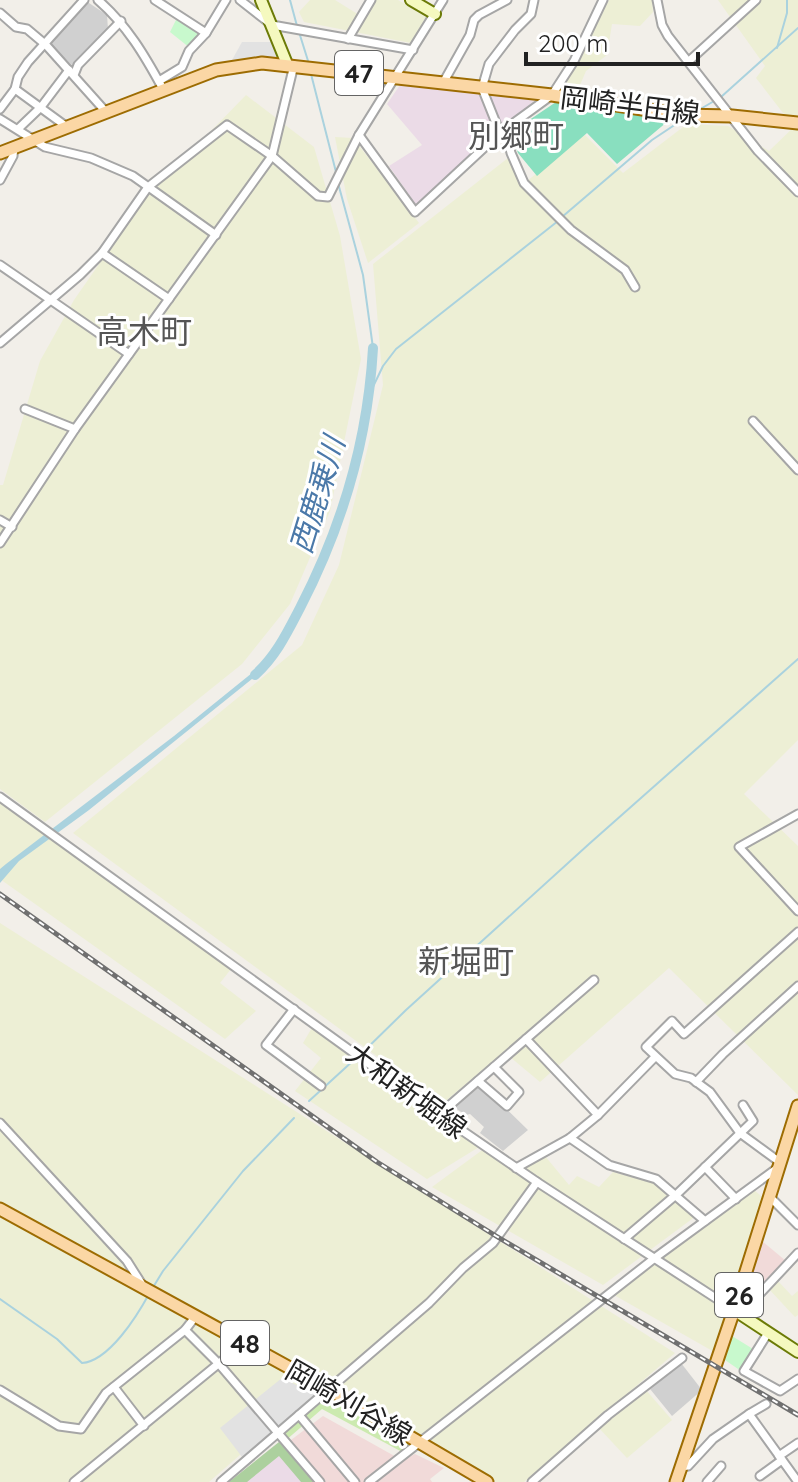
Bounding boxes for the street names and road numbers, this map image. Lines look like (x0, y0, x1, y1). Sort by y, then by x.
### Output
road number: 47 (335, 51, 383, 95)
street label: 岡崎半田線 (558, 79, 702, 131)
street label: 大和新堀線 (340, 1035, 474, 1145)
road number: 26 (715, 1273, 763, 1317)
road number: 48 (221, 1321, 269, 1365)
street label: 岡崎刈谷線 (280, 1352, 418, 1452)

